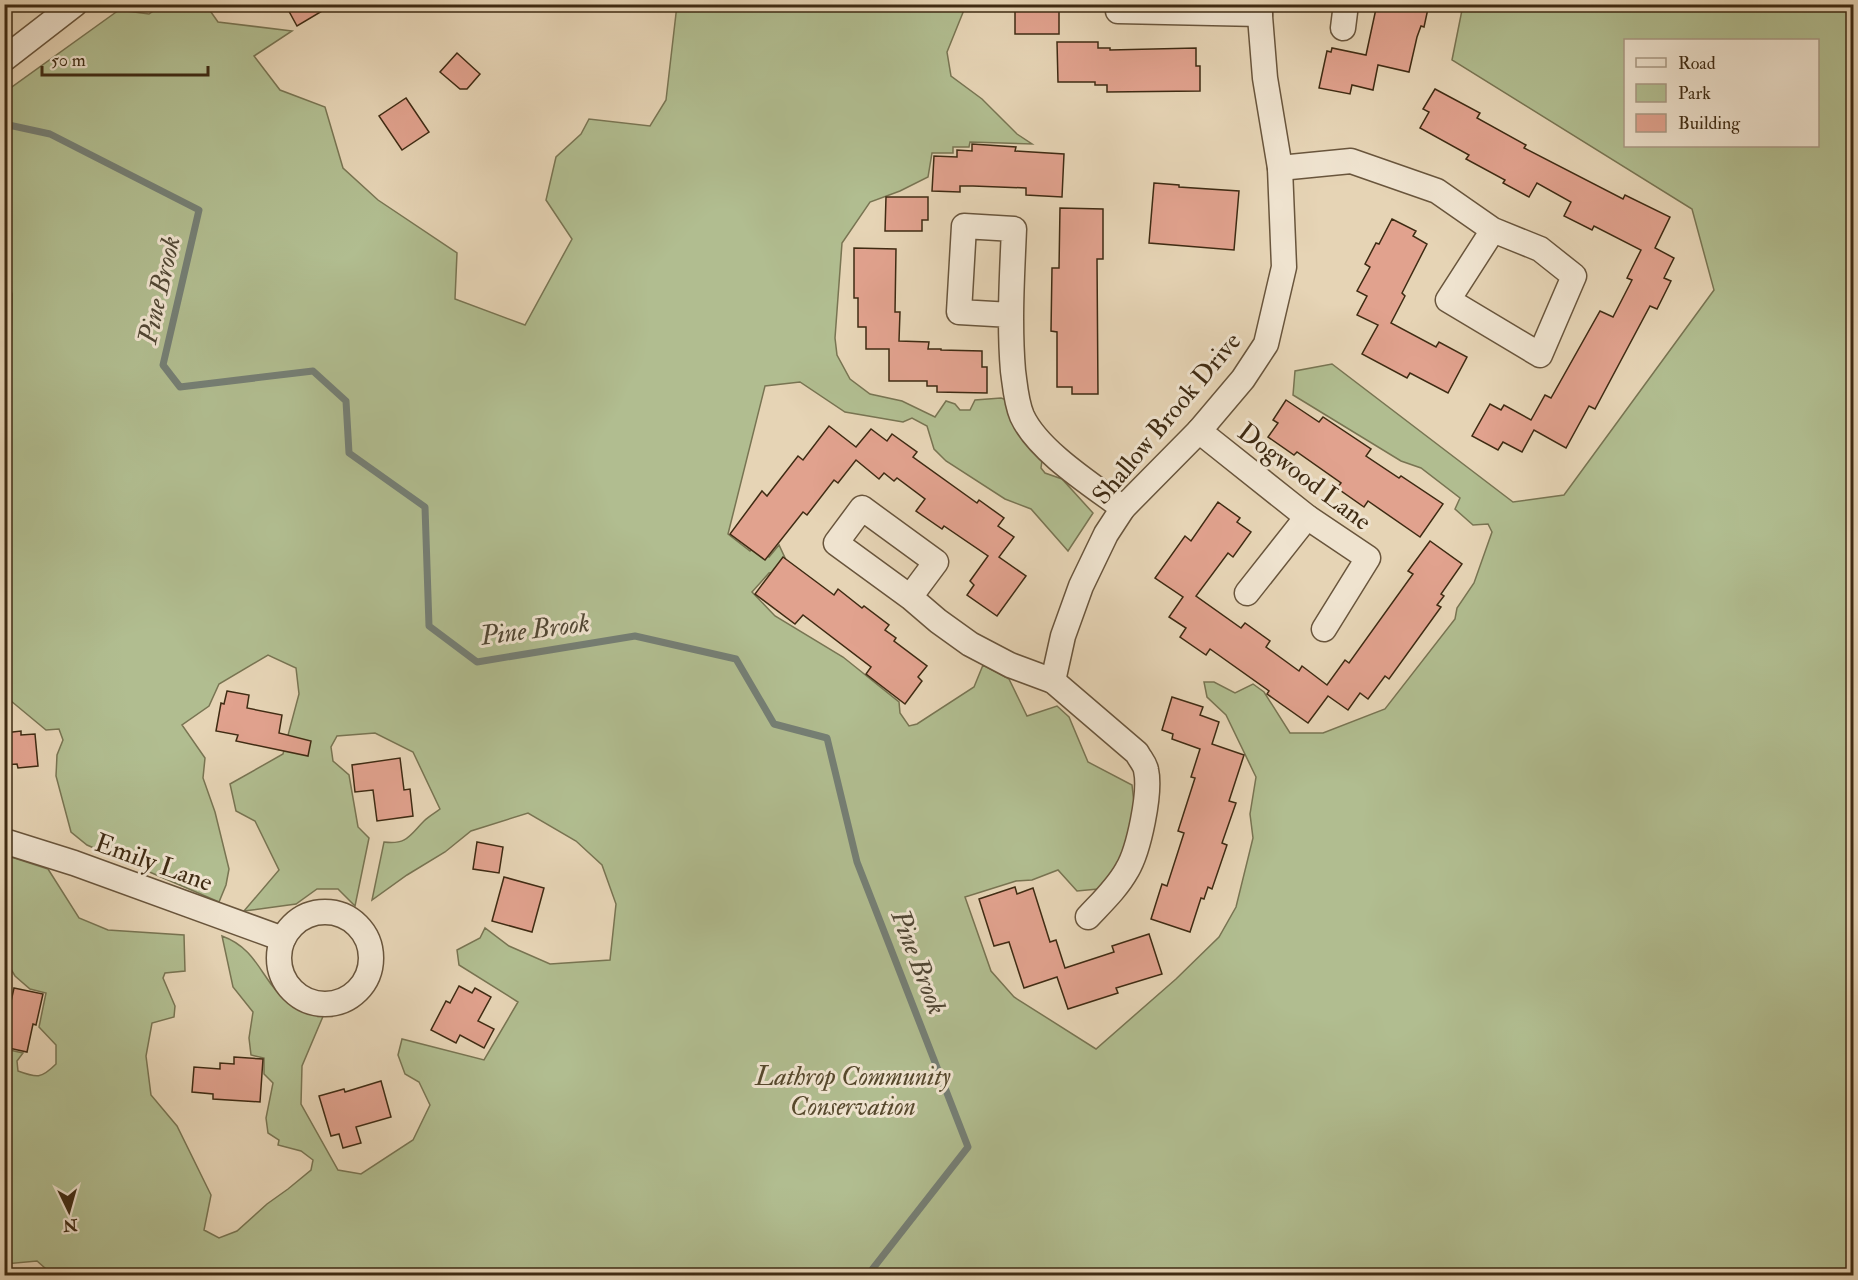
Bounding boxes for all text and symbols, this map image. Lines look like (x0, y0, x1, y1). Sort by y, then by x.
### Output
scale bar (42, 39, 208, 77)
legend (1624, 39, 1819, 147)
text: 50 m (51, 49, 86, 72)
text: Road (1678, 52, 1716, 75)
text: Park (1678, 82, 1711, 105)
text: Building (1678, 112, 1741, 135)
water label: Pine Brook (131, 233, 188, 348)
street label: Shallow Brook Drive (1085, 326, 1248, 511)
street label: Dogwood Lane (1231, 416, 1378, 538)
water label: Pine Brook (478, 606, 592, 653)
street label: Emily Lane (90, 827, 217, 899)
water label: Pine Brook (883, 904, 954, 1019)
park label: Lathrop Community Conservation (754, 1061, 951, 1123)
north arrow (39, 1181, 99, 1241)
text: N (62, 1214, 79, 1236)

